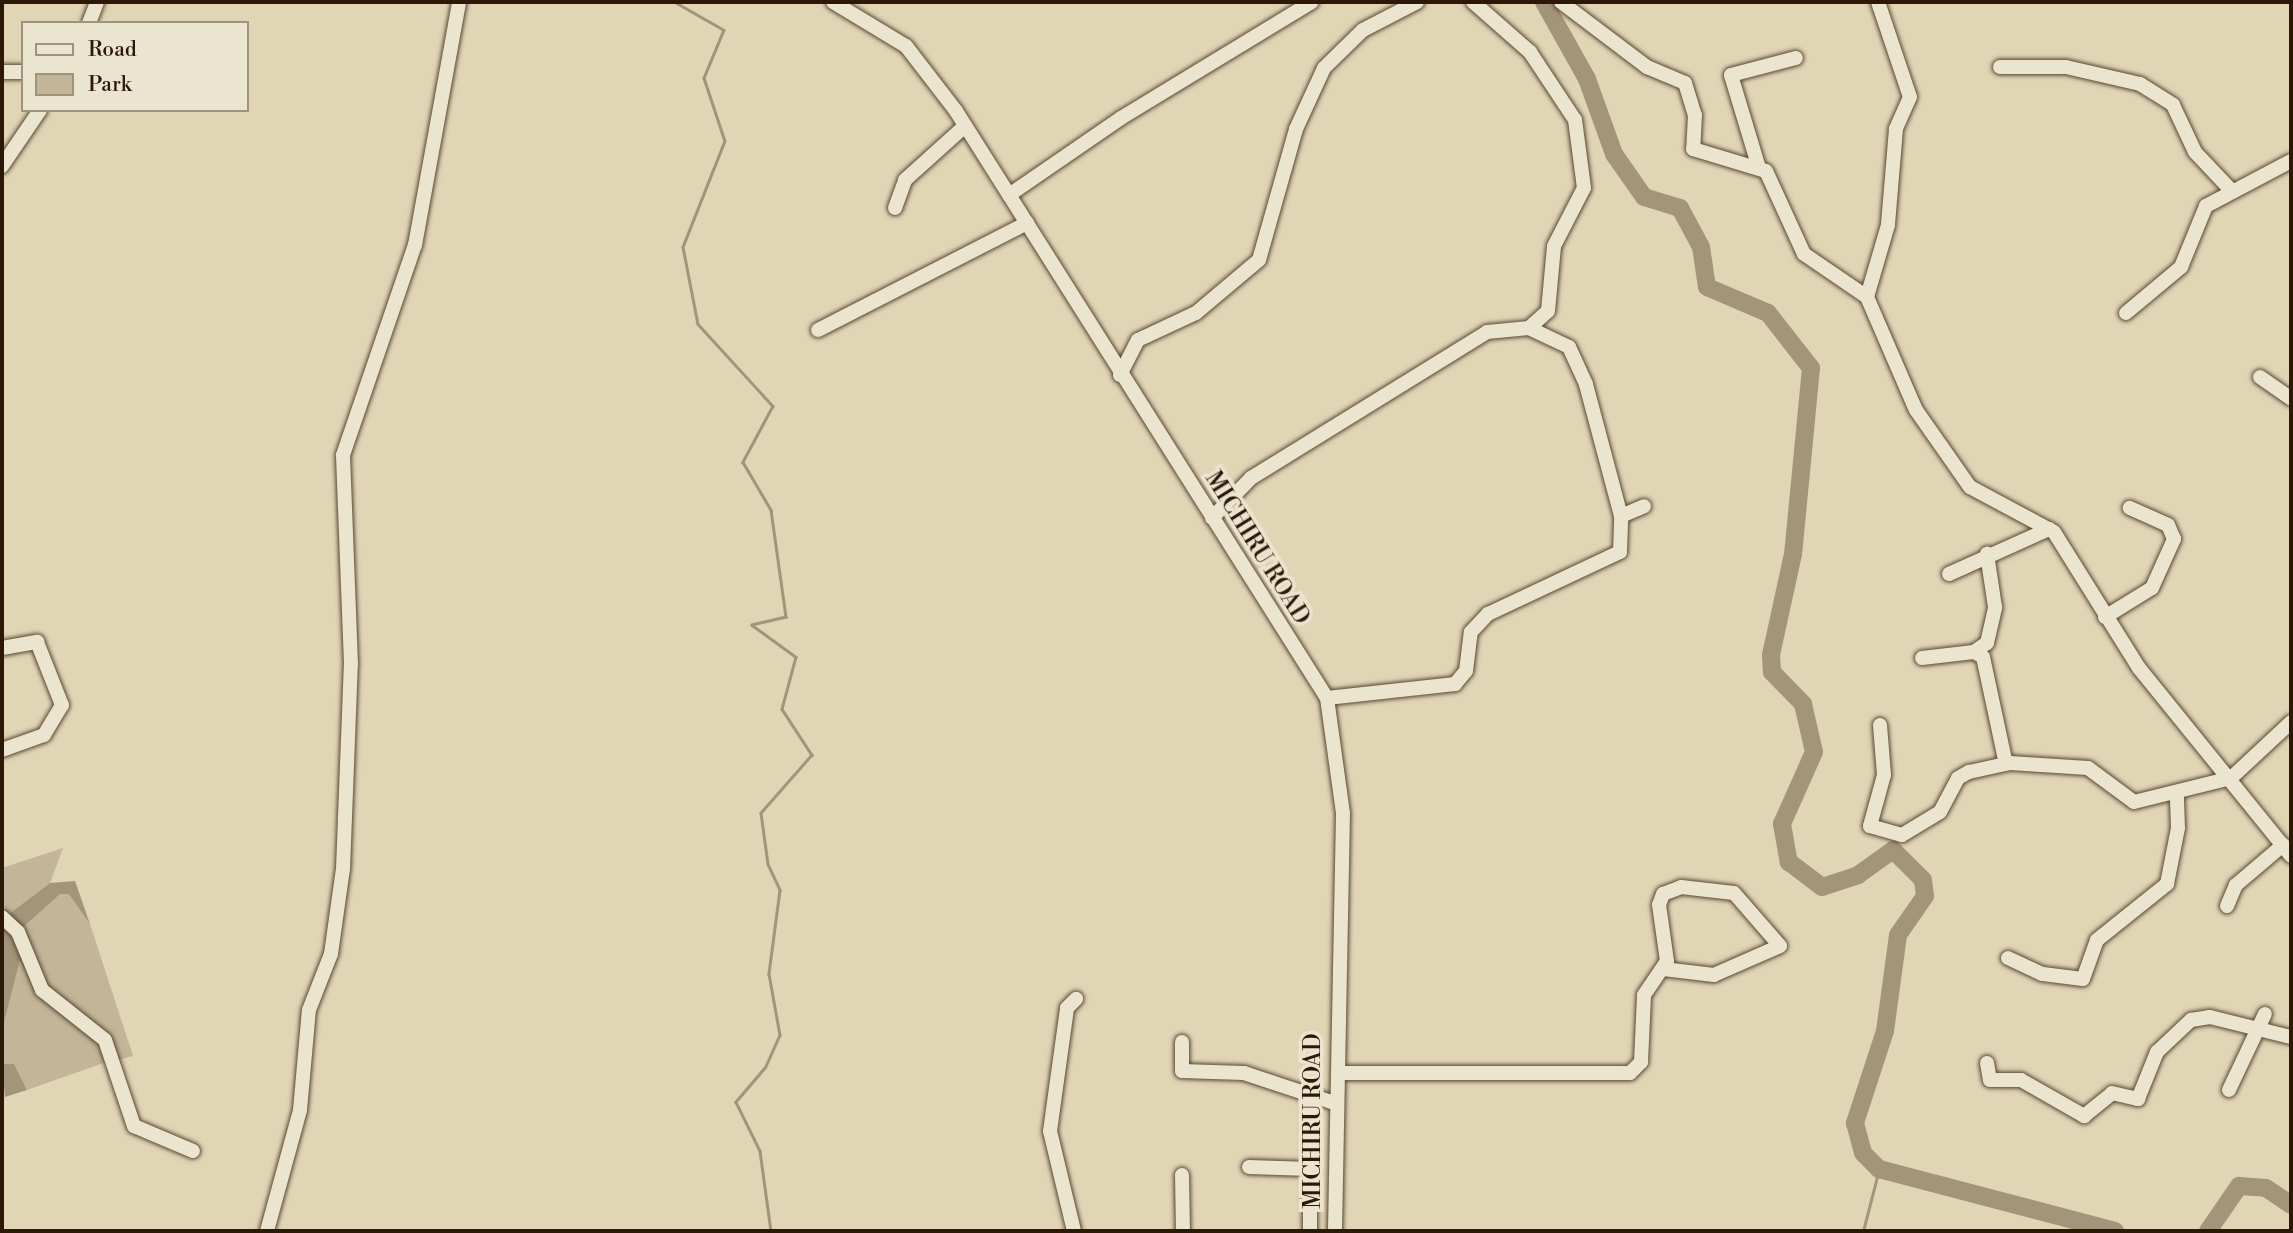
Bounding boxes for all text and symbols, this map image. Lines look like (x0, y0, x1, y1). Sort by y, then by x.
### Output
legend (21, 21, 248, 112)
text: Road (88, 37, 137, 63)
text: Park (88, 72, 132, 98)
street label: MICHIRU ROAD (1199, 466, 1315, 630)
street label: MICHIRU ROAD (1299, 1033, 1327, 1209)

